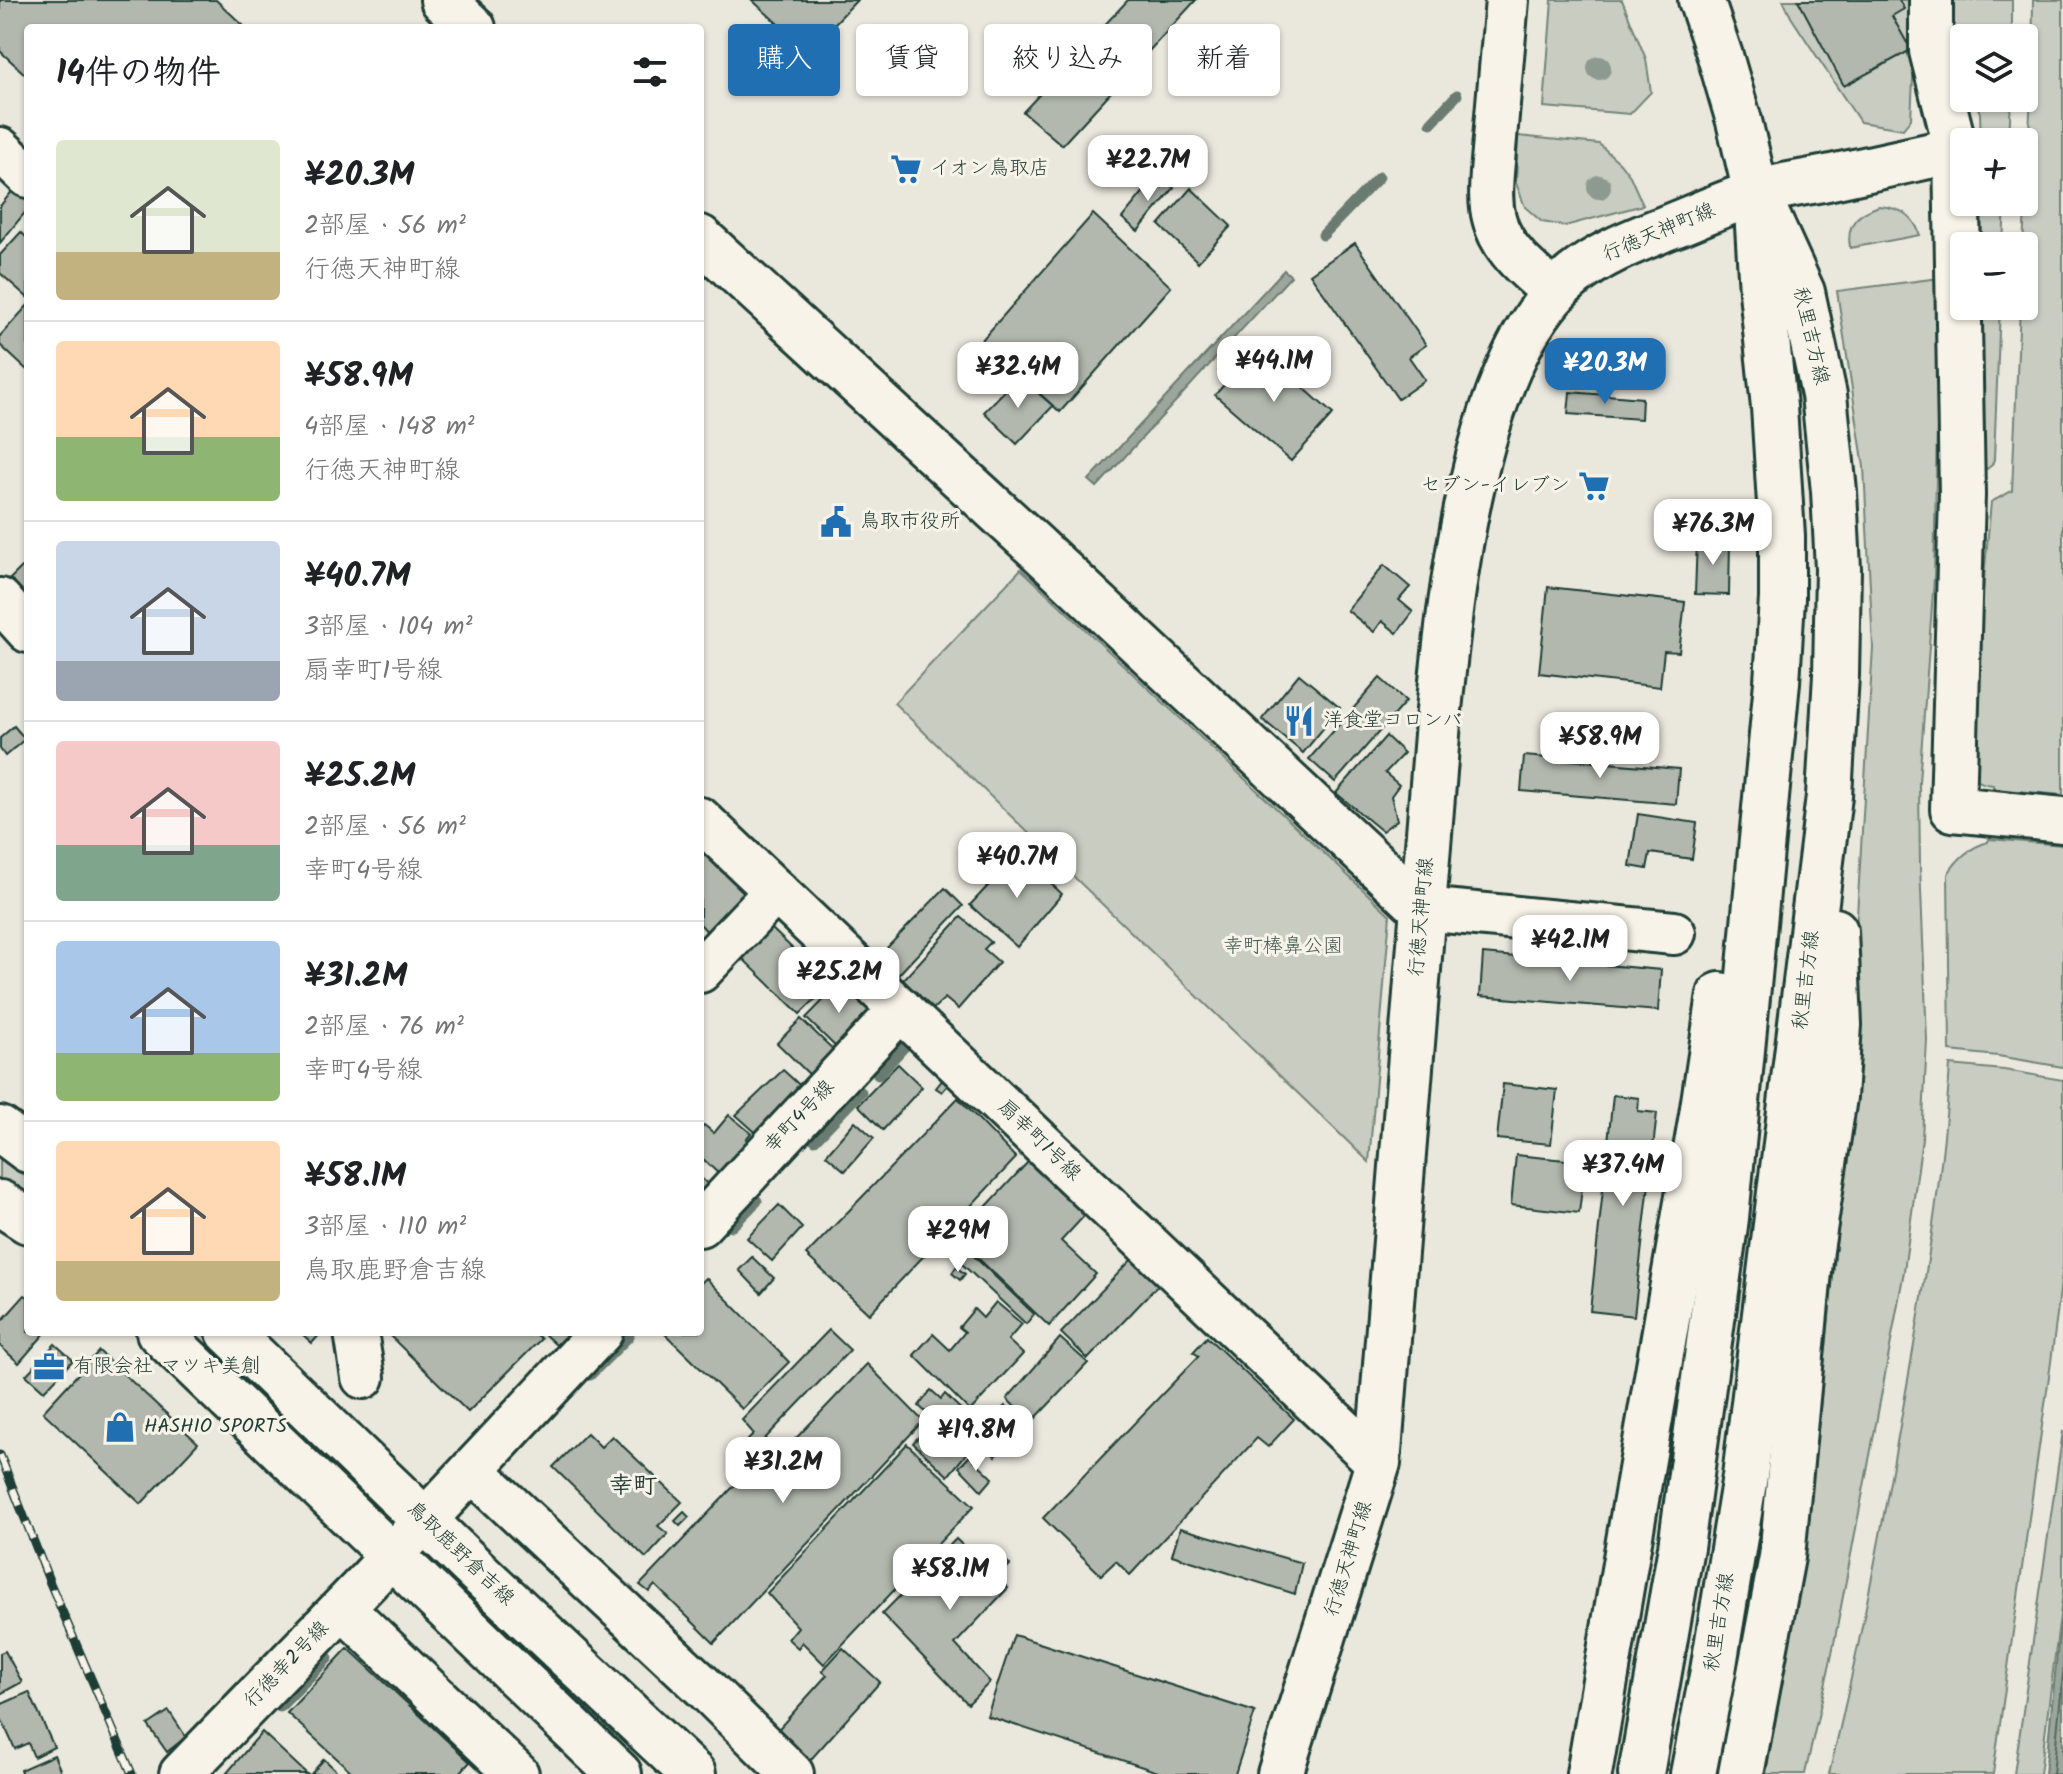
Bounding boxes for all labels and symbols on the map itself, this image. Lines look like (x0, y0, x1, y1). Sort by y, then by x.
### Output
pin: ¥22.7M (1083, 135, 1213, 203)
supermarket icon: イオン鳥取店 (889, 152, 923, 186)
place label: イオン鳥取店 (930, 153, 1049, 185)
street label: 行徳天神町線 (1598, 195, 1720, 271)
street label: 秋里吉方線 (1783, 284, 1837, 388)
pin: ¥44.1M (1209, 336, 1339, 404)
pin: ¥20.3M (1540, 338, 1670, 406)
pin: ¥32.4M (953, 342, 1083, 410)
supermarket icon: セブン-イレブン (1577, 469, 1611, 503)
place label: セブン-イレブン (1421, 470, 1570, 502)
pin: ¥76.3M (1648, 499, 1778, 567)
public building icon: 鳥取市役所 (819, 505, 853, 539)
place label: 鳥取市役所 (860, 506, 960, 538)
restaurant icon: 洋食堂コロンバ (1282, 704, 1316, 738)
place label: 洋食堂コロンバ (1323, 705, 1462, 737)
pin: ¥58.9M (1535, 712, 1665, 780)
pin: ¥40.7M (952, 832, 1082, 900)
street label: 行徳天神町線 (1401, 856, 1443, 978)
pin: ¥42.1M (1505, 915, 1635, 983)
street label: 秋里吉方線 (1785, 928, 1829, 1032)
park label: 幸町棒鼻公園 (1223, 931, 1343, 963)
pin: ¥25.2M (774, 947, 904, 1015)
street label: 幸町4号線 (757, 1073, 843, 1161)
street label: 扇幸町1号線 (990, 1093, 1088, 1189)
pin: ¥37.4M (1558, 1140, 1688, 1208)
pin: ¥29M (911, 1206, 1005, 1274)
office icon: 有限会社 マツキ美創 (32, 1350, 66, 1384)
place label: 有限会社 マツキ美創 (73, 1351, 261, 1383)
pin: ¥19.8M (911, 1405, 1041, 1473)
shop icon: HASHIO SPORTS (103, 1410, 137, 1444)
place label: HASHIO SPORTS (144, 1411, 287, 1443)
pin: ¥31.2M (718, 1437, 848, 1505)
district label: 幸町 (609, 1467, 657, 1506)
street label: 鳥取鹿野倉吉線 (399, 1494, 521, 1614)
street label: 行徳天神町線 (1316, 1497, 1382, 1621)
pin: ¥58.1M (885, 1544, 1015, 1612)
street label: 秋里吉方線 (1696, 1570, 1744, 1674)
street label: 行徳幸2号線 (237, 1614, 337, 1716)

